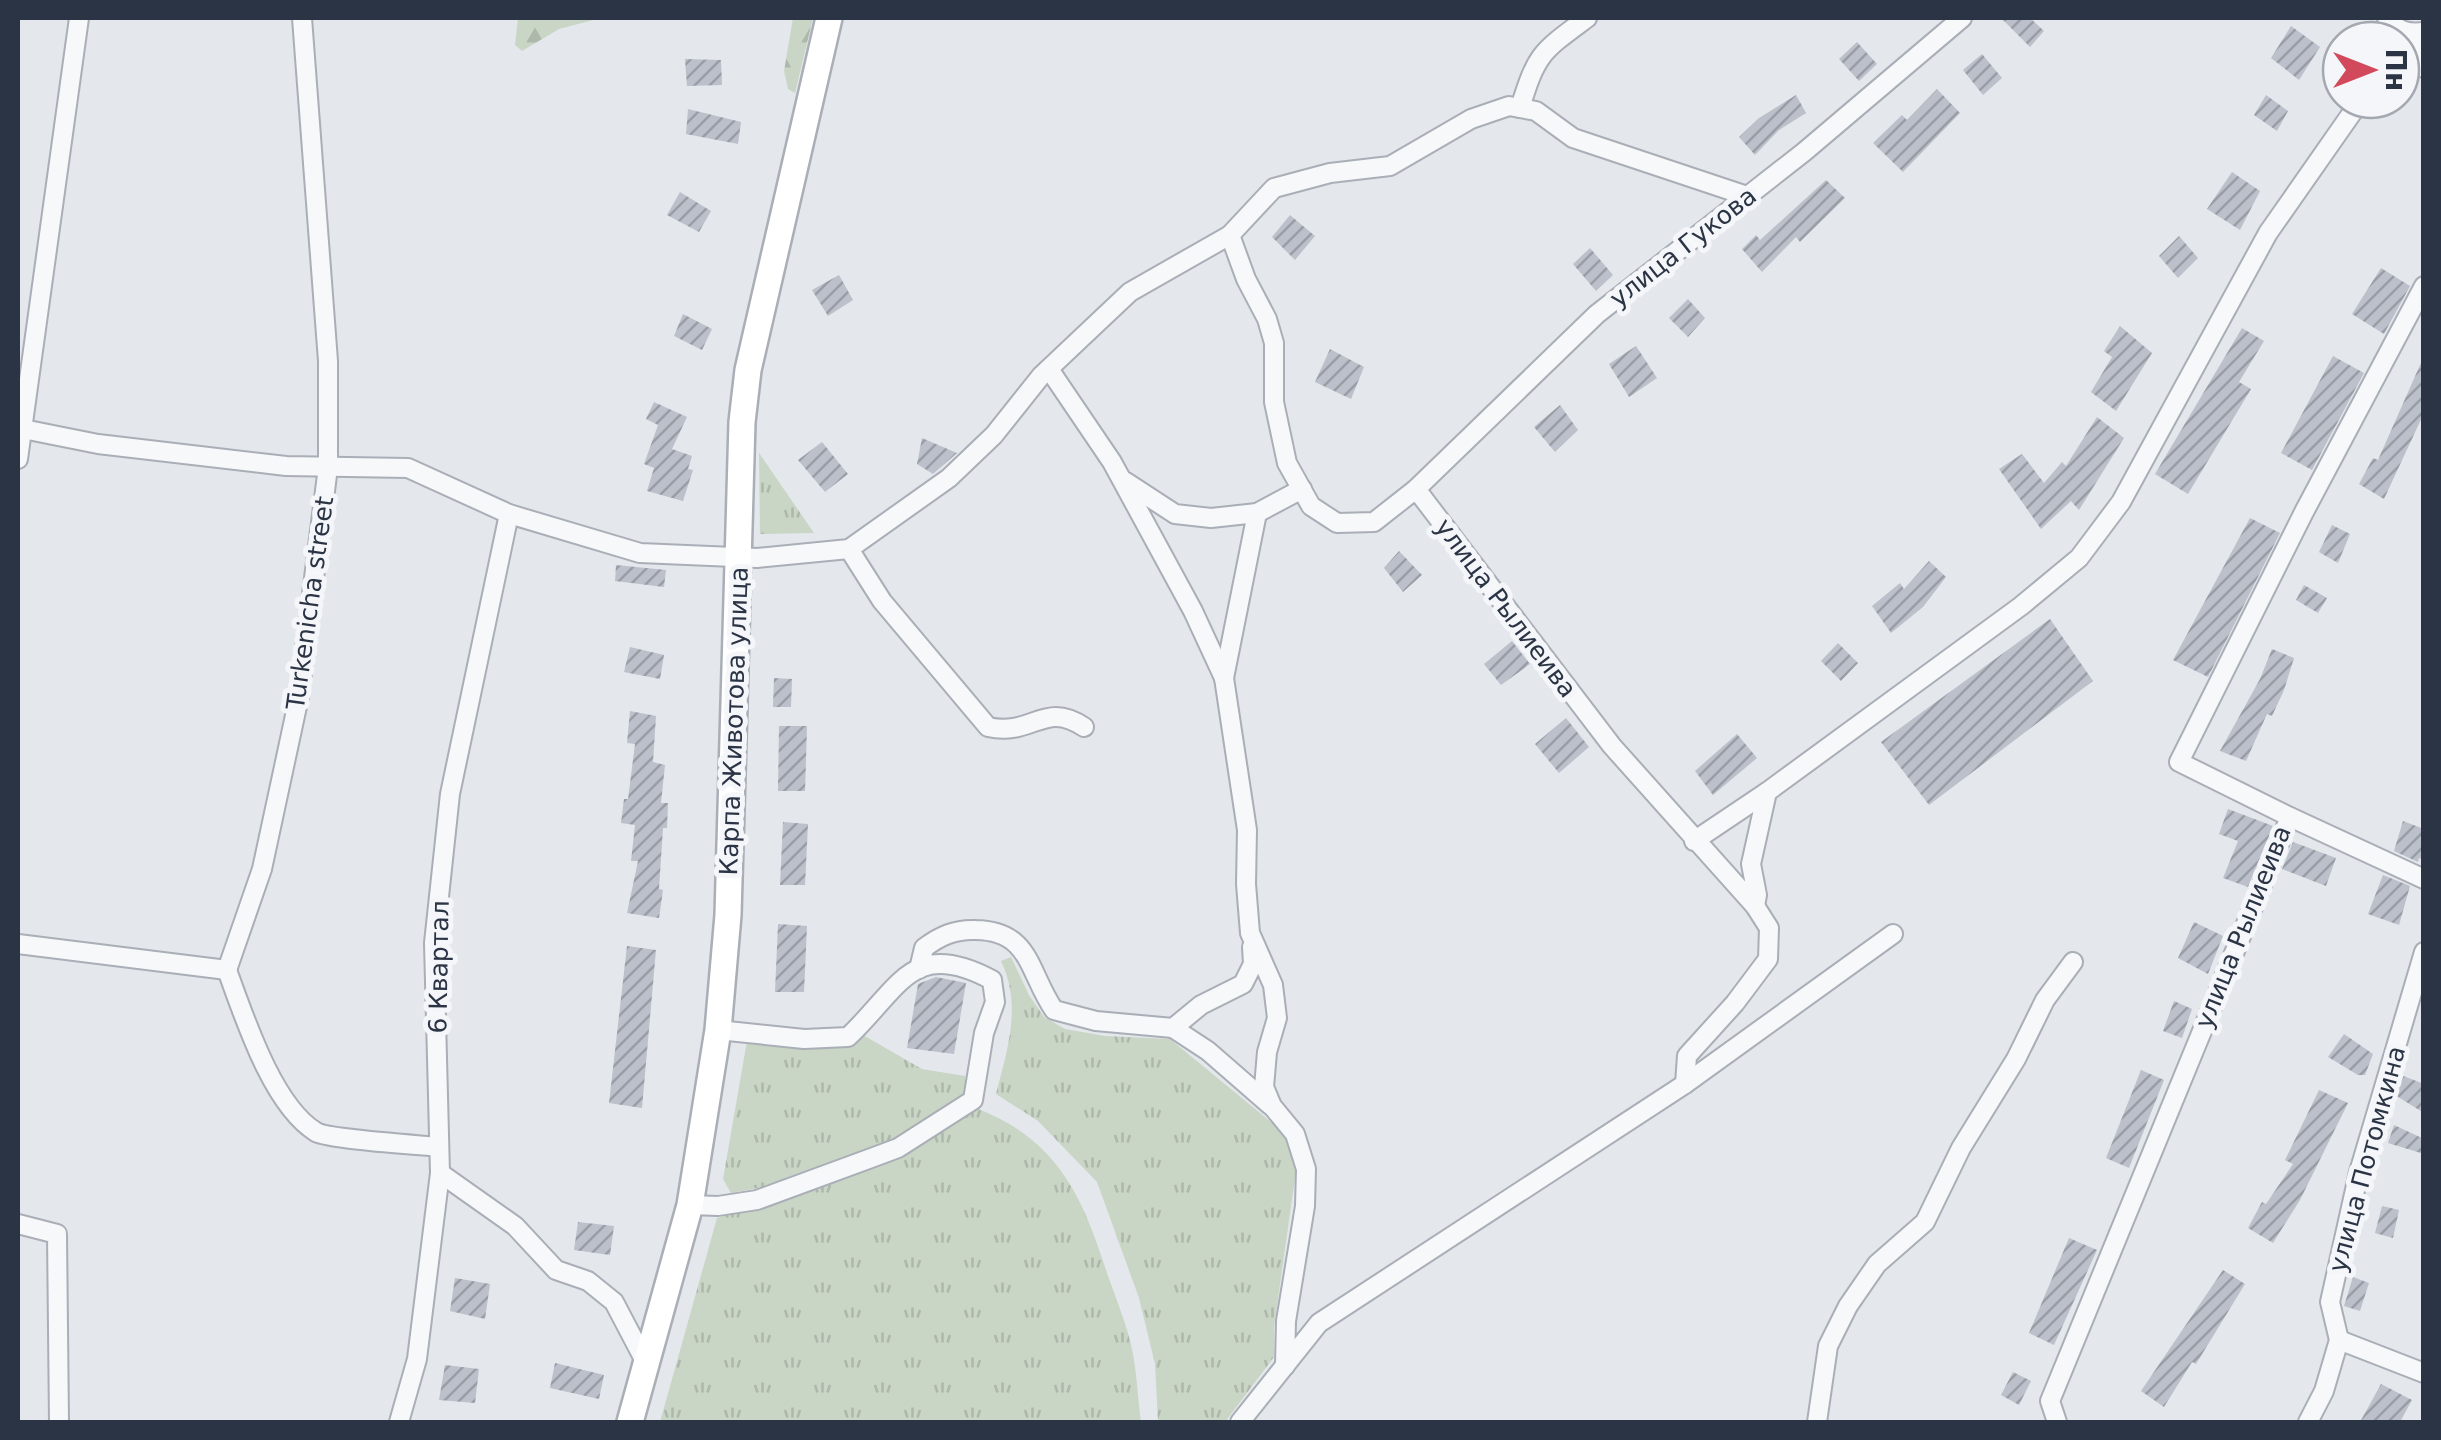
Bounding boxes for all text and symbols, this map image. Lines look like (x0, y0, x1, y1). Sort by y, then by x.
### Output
north arrow (2321, 20, 2421, 120)
text: Пн (2379, 49, 2412, 91)
street label: улица Гукова (1604, 181, 1762, 313)
street label: Turkenicha street (281, 494, 339, 713)
street label: улица Рылиеива (1429, 513, 1583, 703)
street label: Карпа Животова улица (714, 566, 754, 876)
street label: улица Рылиеива (2189, 821, 2297, 1033)
street label: 6 Квартал (423, 900, 455, 1034)
street label: улица Потомкина (2323, 1043, 2411, 1275)

